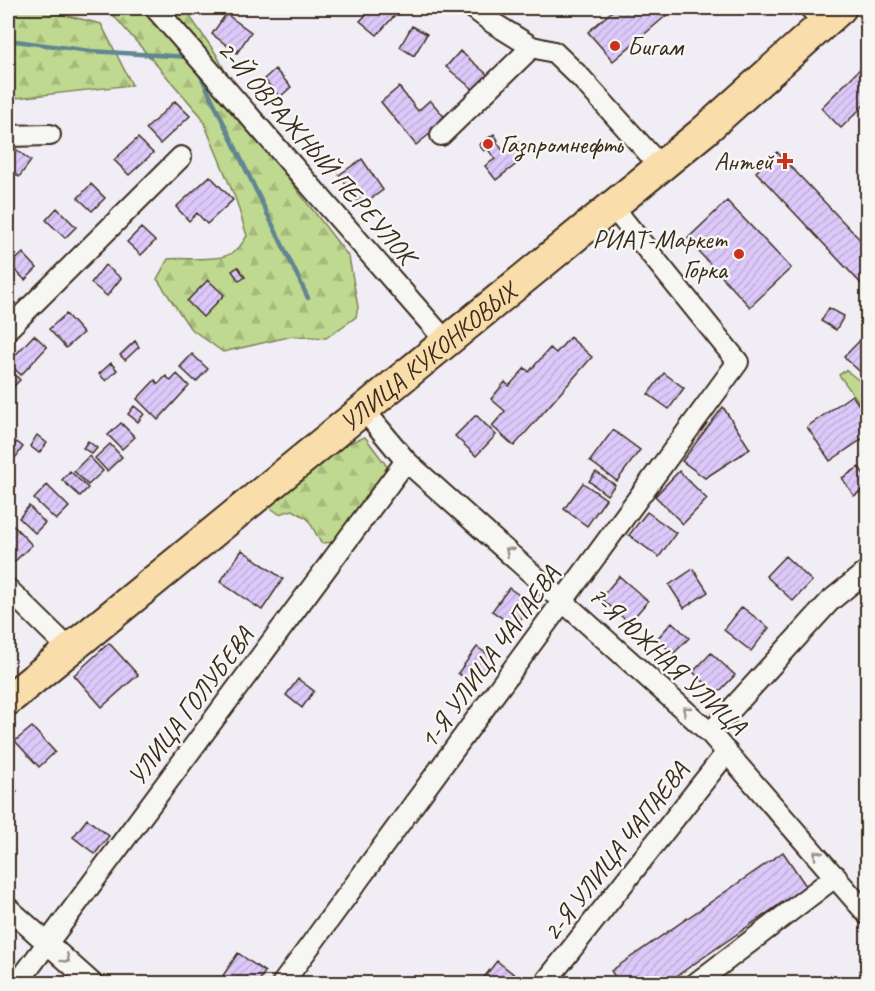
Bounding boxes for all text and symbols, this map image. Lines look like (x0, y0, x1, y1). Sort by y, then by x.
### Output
place label: Бигам (627, 30, 685, 63)
street label: 2-Й ОВРАЖНЫЙ ПЕРЕУЛОК (210, 34, 426, 275)
marker: Бигам (608, 39, 622, 53)
place label: Газпромнефть (500, 128, 624, 162)
marker: Газпромнефть (481, 137, 495, 151)
place label: Антей (714, 145, 775, 178)
marker: Антей (778, 154, 792, 168)
place label: РИАТ-Маркет Горка (592, 223, 729, 286)
marker: РИАТ-Маркет Горка (732, 247, 746, 261)
street label: УЛИЦА КУКОНКОВЫХ (333, 273, 526, 439)
one-way arrow (505, 547, 516, 558)
street label: 1-Я УЛИЦА ЧАПАЕВА (412, 559, 567, 755)
street label: 7-Я ЮЖНАЯ УЛИЦА (582, 579, 755, 743)
street label: УЛИЦА ГОЛУБЕВА (120, 619, 262, 792)
one-way arrow (682, 706, 692, 717)
street label: 2-Я УЛИЦА ЧАПАЕВА (535, 754, 696, 947)
one-way arrow (813, 850, 824, 861)
one-way arrow (59, 952, 70, 963)

